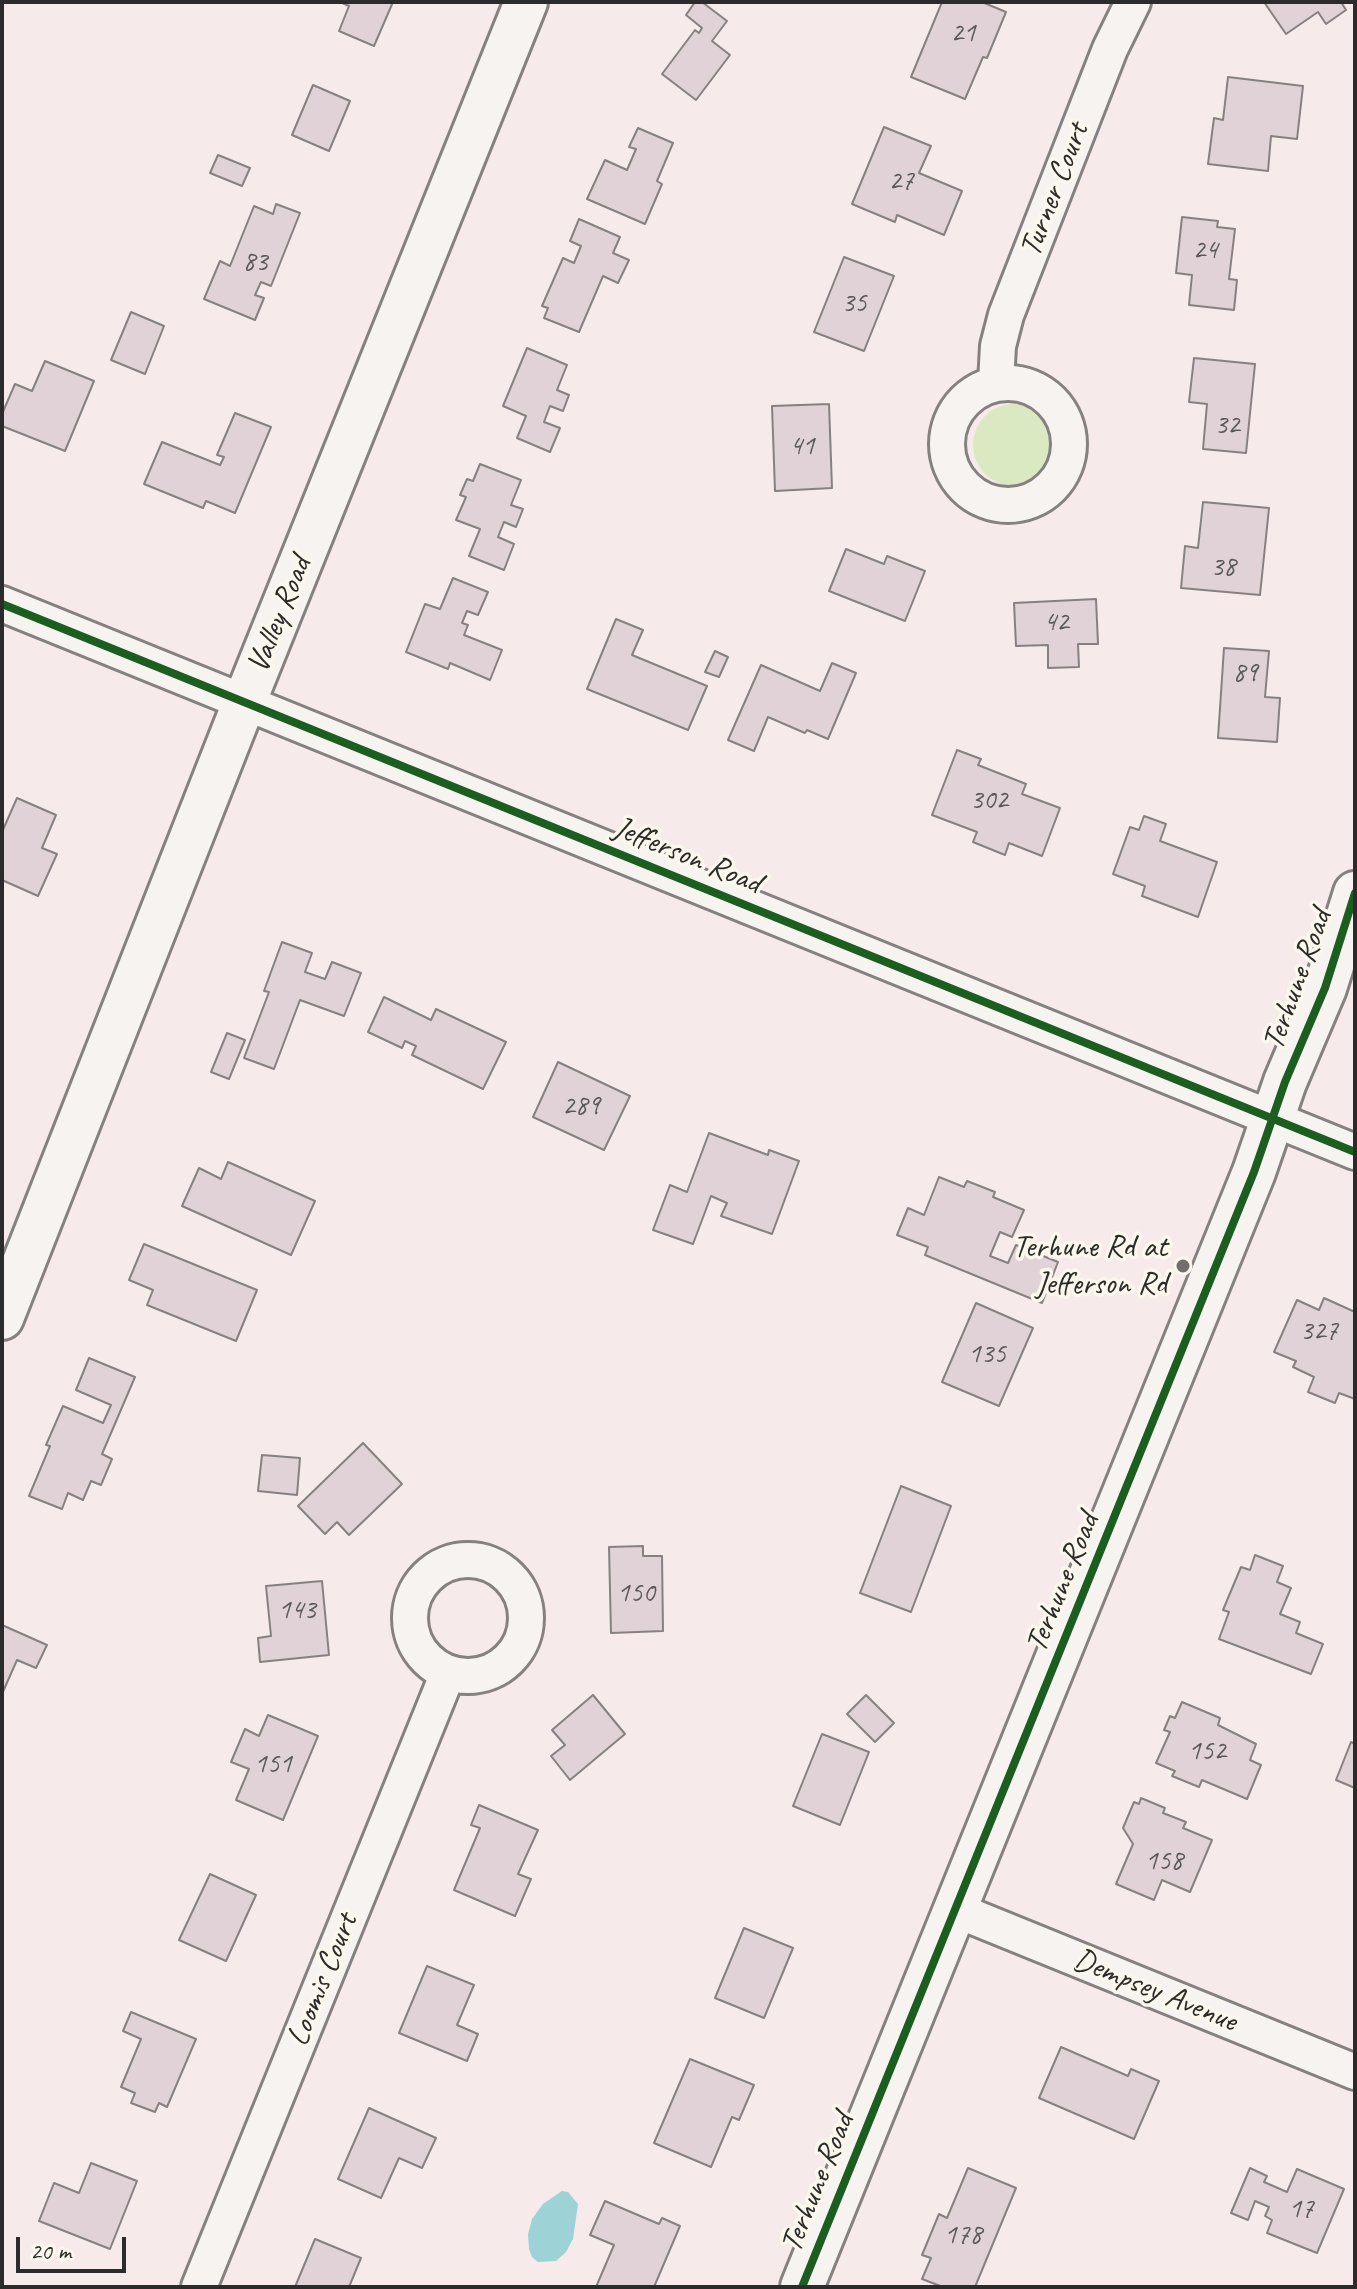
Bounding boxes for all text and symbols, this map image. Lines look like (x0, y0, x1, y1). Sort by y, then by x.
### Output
house number: 21 (950, 17, 976, 51)
street label: Turner Court (1012, 118, 1098, 262)
house number: 27 (888, 165, 914, 199)
house number: 24 (1192, 234, 1218, 268)
house number: 83 (242, 246, 268, 280)
house number: 35 (841, 287, 867, 321)
house number: 32 (1214, 409, 1240, 443)
house number: 41 (789, 430, 815, 464)
street label: Valley Road (239, 551, 321, 679)
house number: 38 (1210, 551, 1236, 585)
house number: 42 (1043, 606, 1069, 640)
house number: 89 (1232, 657, 1258, 691)
house number: 302 (970, 784, 1008, 818)
street label: Jefferson Road (608, 809, 766, 903)
street label: Terhune Road (1255, 905, 1341, 1055)
house number: 289 (562, 1090, 600, 1124)
place label: Terhune Rd at Jefferson Rd (1013, 1229, 1167, 1304)
marker: Terhune Rd at Jefferson Rd (1174, 1257, 1192, 1275)
house number: 327 (1300, 1315, 1338, 1349)
house number: 135 (968, 1338, 1006, 1372)
street label: Terhune Road (1018, 1508, 1108, 1658)
house number: 150 (617, 1577, 655, 1611)
house number: 143 (278, 1594, 316, 1628)
house number: 152 (1188, 1735, 1226, 1769)
house number: 151 (254, 1748, 292, 1782)
house number: 158 (1145, 1845, 1183, 1879)
street label: Loomis Court (279, 1908, 367, 2052)
street label: Dempsey Avenue (1068, 1941, 1242, 2041)
street label: Terhune Road (773, 2108, 863, 2258)
house number: 17 (1288, 2193, 1314, 2227)
house number: 178 (944, 2219, 982, 2253)
scale bar (20, 2221, 130, 2271)
text: 20 m (30, 2236, 71, 2266)

